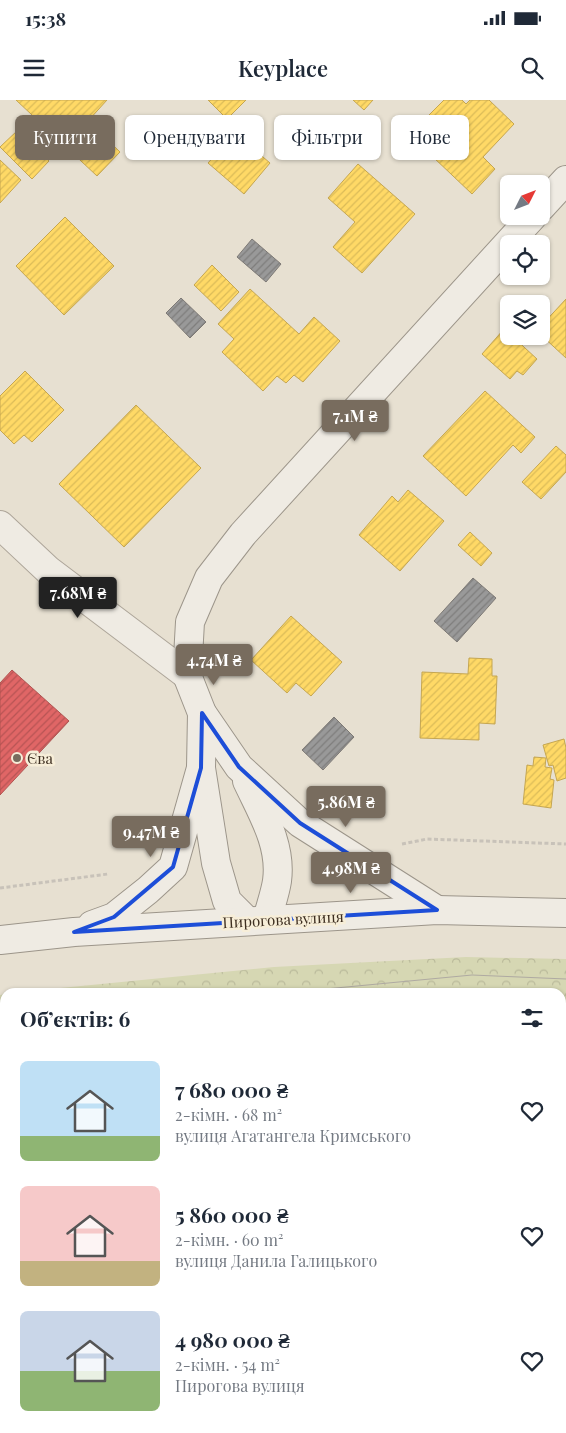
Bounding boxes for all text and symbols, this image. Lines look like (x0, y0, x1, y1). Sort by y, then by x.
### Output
text: 15:38 (25, 5, 66, 31)
text: Keyplace (238, 53, 328, 83)
icon: menu (20, 54, 48, 82)
icon: search (518, 54, 546, 82)
chip: Купити (15, 115, 115, 160)
chip: Орендувати (125, 115, 264, 160)
chip: Фільтри (274, 115, 381, 160)
chip: Нове (391, 115, 469, 160)
north arrow (500, 175, 550, 225)
map controls (500, 175, 550, 345)
button: locate (500, 235, 550, 285)
button: layers (500, 295, 550, 345)
pin: 7.1M ₴ (314, 400, 396, 442)
text: 7.1M ₴ (333, 405, 377, 426)
pin: 7.68M ₴ (32, 576, 124, 619)
text: 7.68M ₴ (50, 582, 106, 603)
pin: 4.74M ₴ (168, 644, 260, 686)
text: 4.74M ₴ (187, 649, 241, 670)
place label: Єва (27, 748, 54, 768)
marker: Єва (11, 752, 23, 764)
pin: 5.86M ₴ (300, 786, 392, 828)
text: 5.86M ₴ (317, 791, 375, 812)
pin: 9.47M ₴ (105, 816, 197, 858)
text: 9.47M ₴ (123, 821, 179, 842)
pin: 4.98M ₴ (305, 852, 397, 894)
text: 4.98M ₴ (322, 857, 380, 878)
street label: Пирогова вулиця (222, 906, 344, 932)
text: Об’єктів: 6 (20, 1004, 130, 1032)
icon: filters (518, 1004, 546, 1032)
text: 7 680 000 ₴ (175, 1075, 288, 1103)
icon: home (60, 1081, 120, 1141)
icon: heart (518, 1097, 546, 1125)
text: 2-кімн. · 68 m² (175, 1104, 282, 1125)
text: вулиця Агатангела Кримського (175, 1125, 411, 1146)
text: 5 860 000 ₴ (175, 1200, 288, 1228)
icon: home (60, 1206, 120, 1266)
icon: heart (518, 1222, 546, 1250)
text: 2-кімн. · 60 m² (175, 1229, 283, 1250)
text: вулиця Данила Галицького (175, 1250, 377, 1271)
text: 4 980 000 ₴ (175, 1325, 290, 1353)
icon: home (60, 1331, 120, 1391)
icon: heart (518, 1347, 546, 1375)
text: 2-кімн. · 54 m² (175, 1354, 280, 1375)
text: Пирогова вулиця (175, 1375, 304, 1396)

